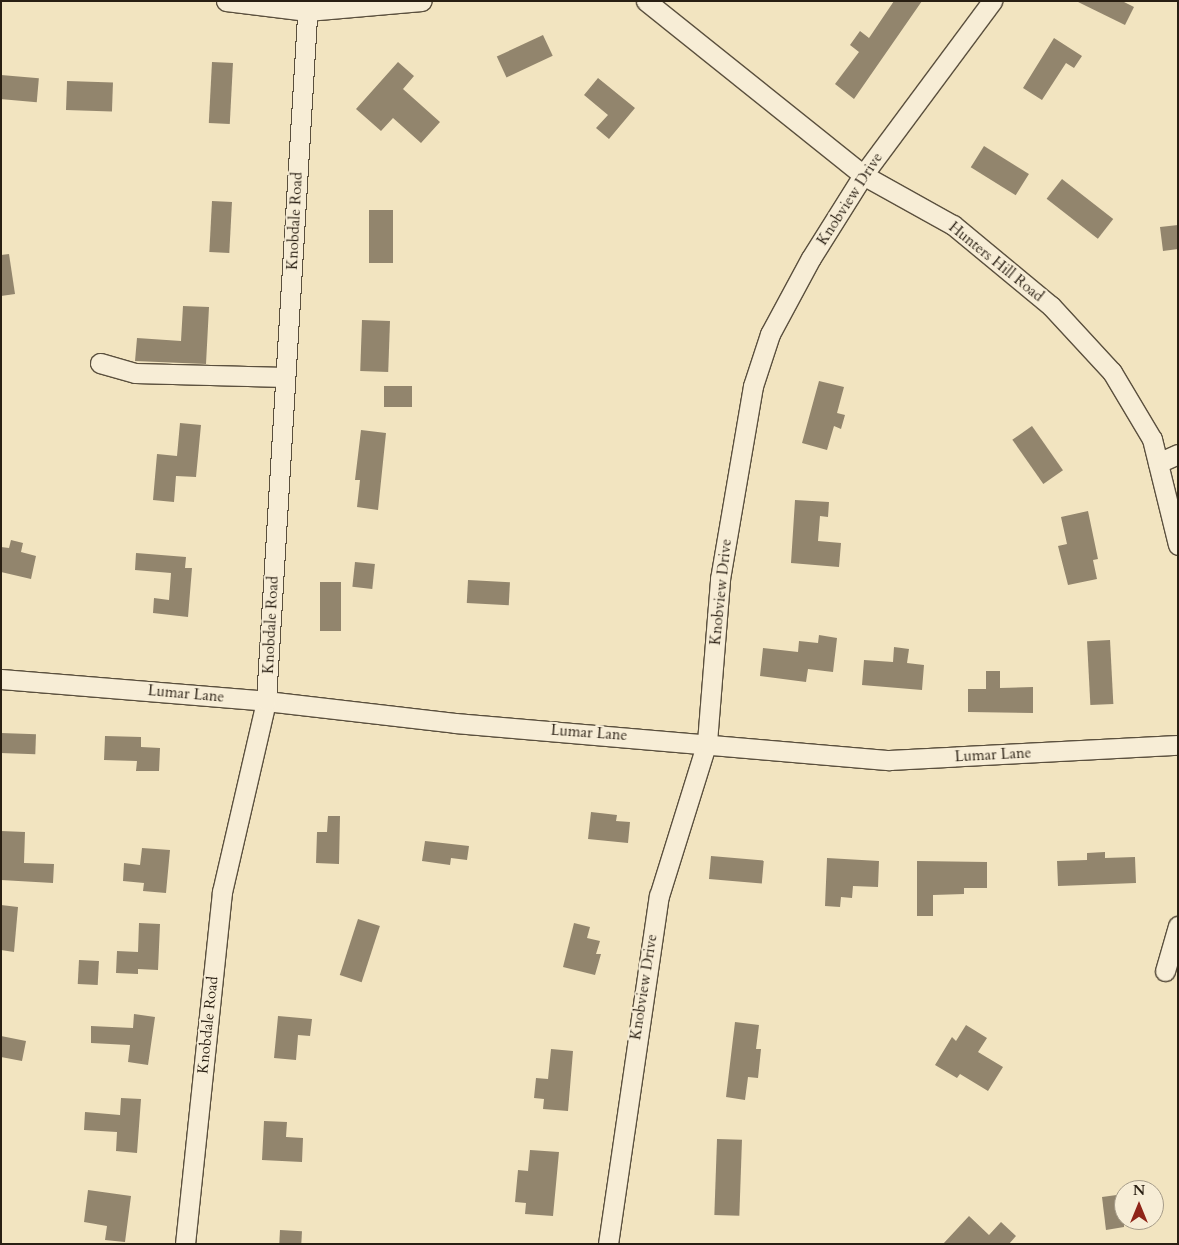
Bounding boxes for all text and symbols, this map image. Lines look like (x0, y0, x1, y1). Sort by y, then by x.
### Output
street label: Knobview Drive (813, 149, 887, 249)
street label: Knobdale Road (283, 172, 307, 270)
street label: Hunters Hill Road (945, 218, 1047, 306)
street label: Knobview Drive (706, 538, 736, 646)
street label: Knobdale Road (259, 576, 283, 674)
street label: Lumar Lane (147, 682, 225, 706)
street label: Lumar Lane (550, 721, 628, 745)
street label: Lumar Lane (954, 744, 1032, 766)
street label: Knobview Drive (627, 933, 661, 1041)
street label: Knobdale Road (194, 975, 222, 1075)
north arrow (1114, 1180, 1164, 1230)
text: N (1133, 1181, 1145, 1200)

